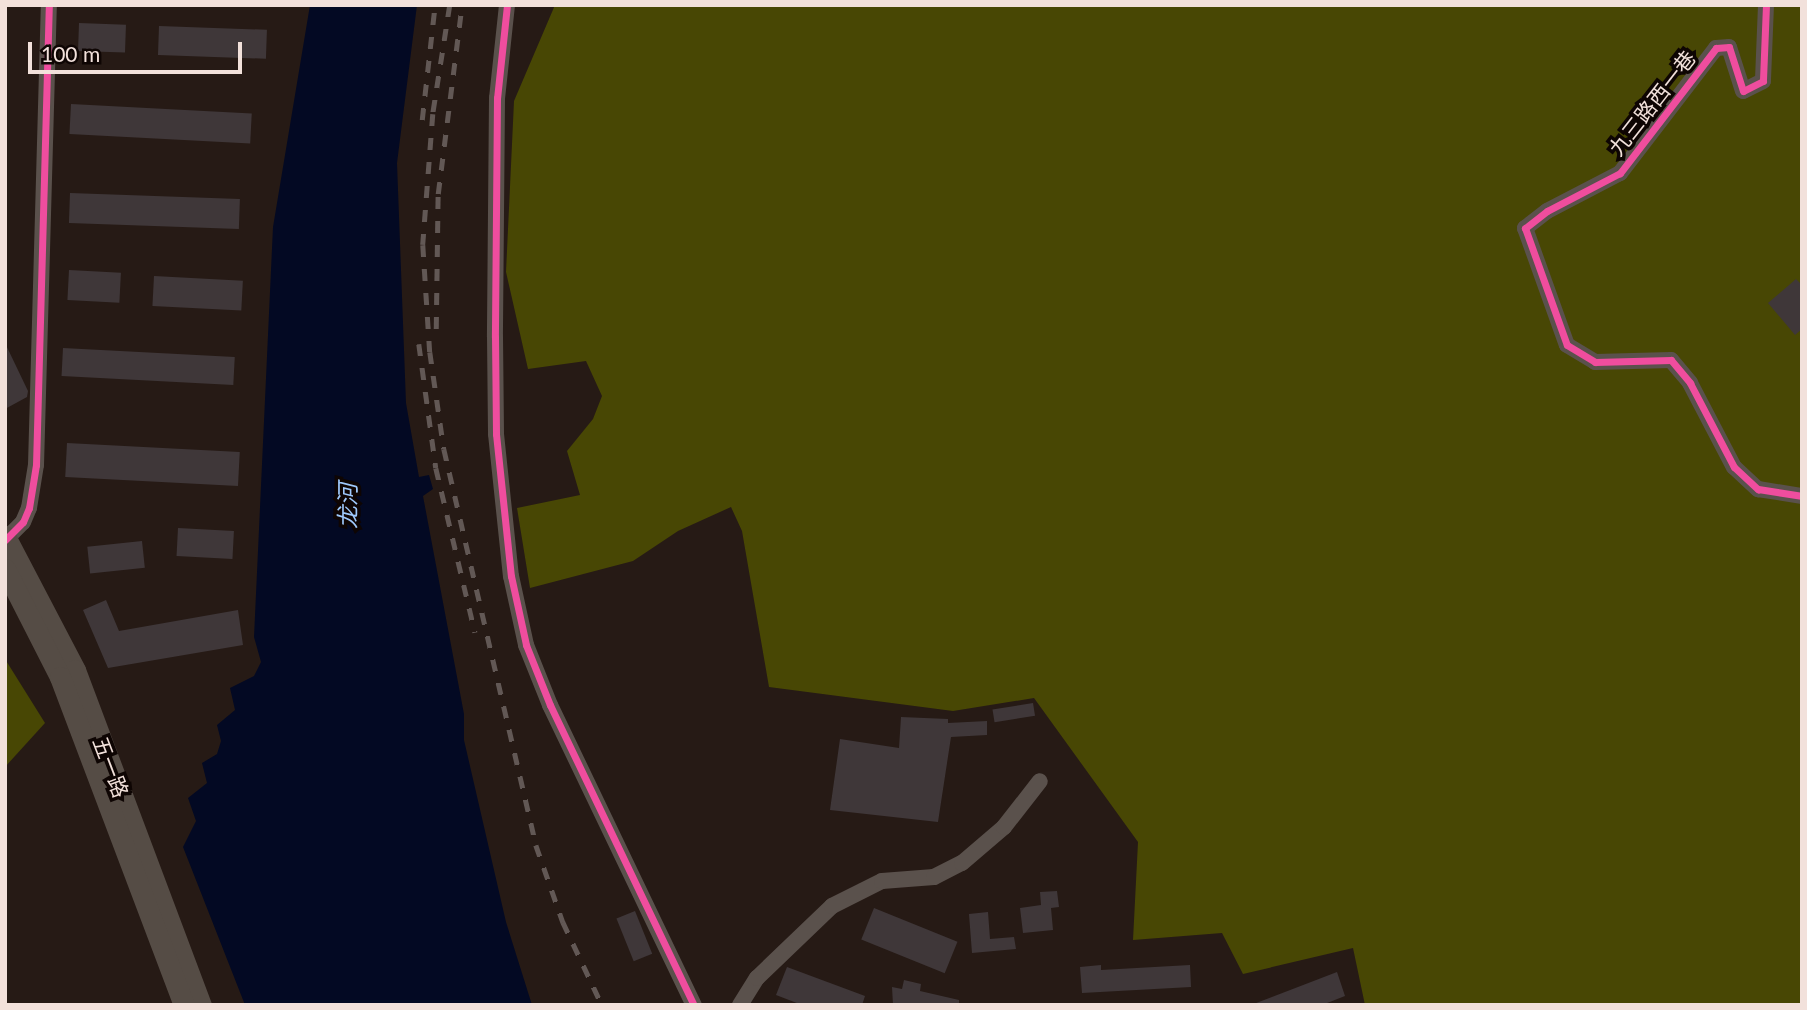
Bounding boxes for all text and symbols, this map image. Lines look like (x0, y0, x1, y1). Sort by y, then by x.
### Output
scale bar (32, 28, 245, 72)
text: 100 m (41, 41, 100, 66)
street label: 九三路西一巷 (1603, 46, 1701, 160)
water label: 龙河 (333, 483, 361, 529)
street label: 五一路 (88, 733, 134, 801)

